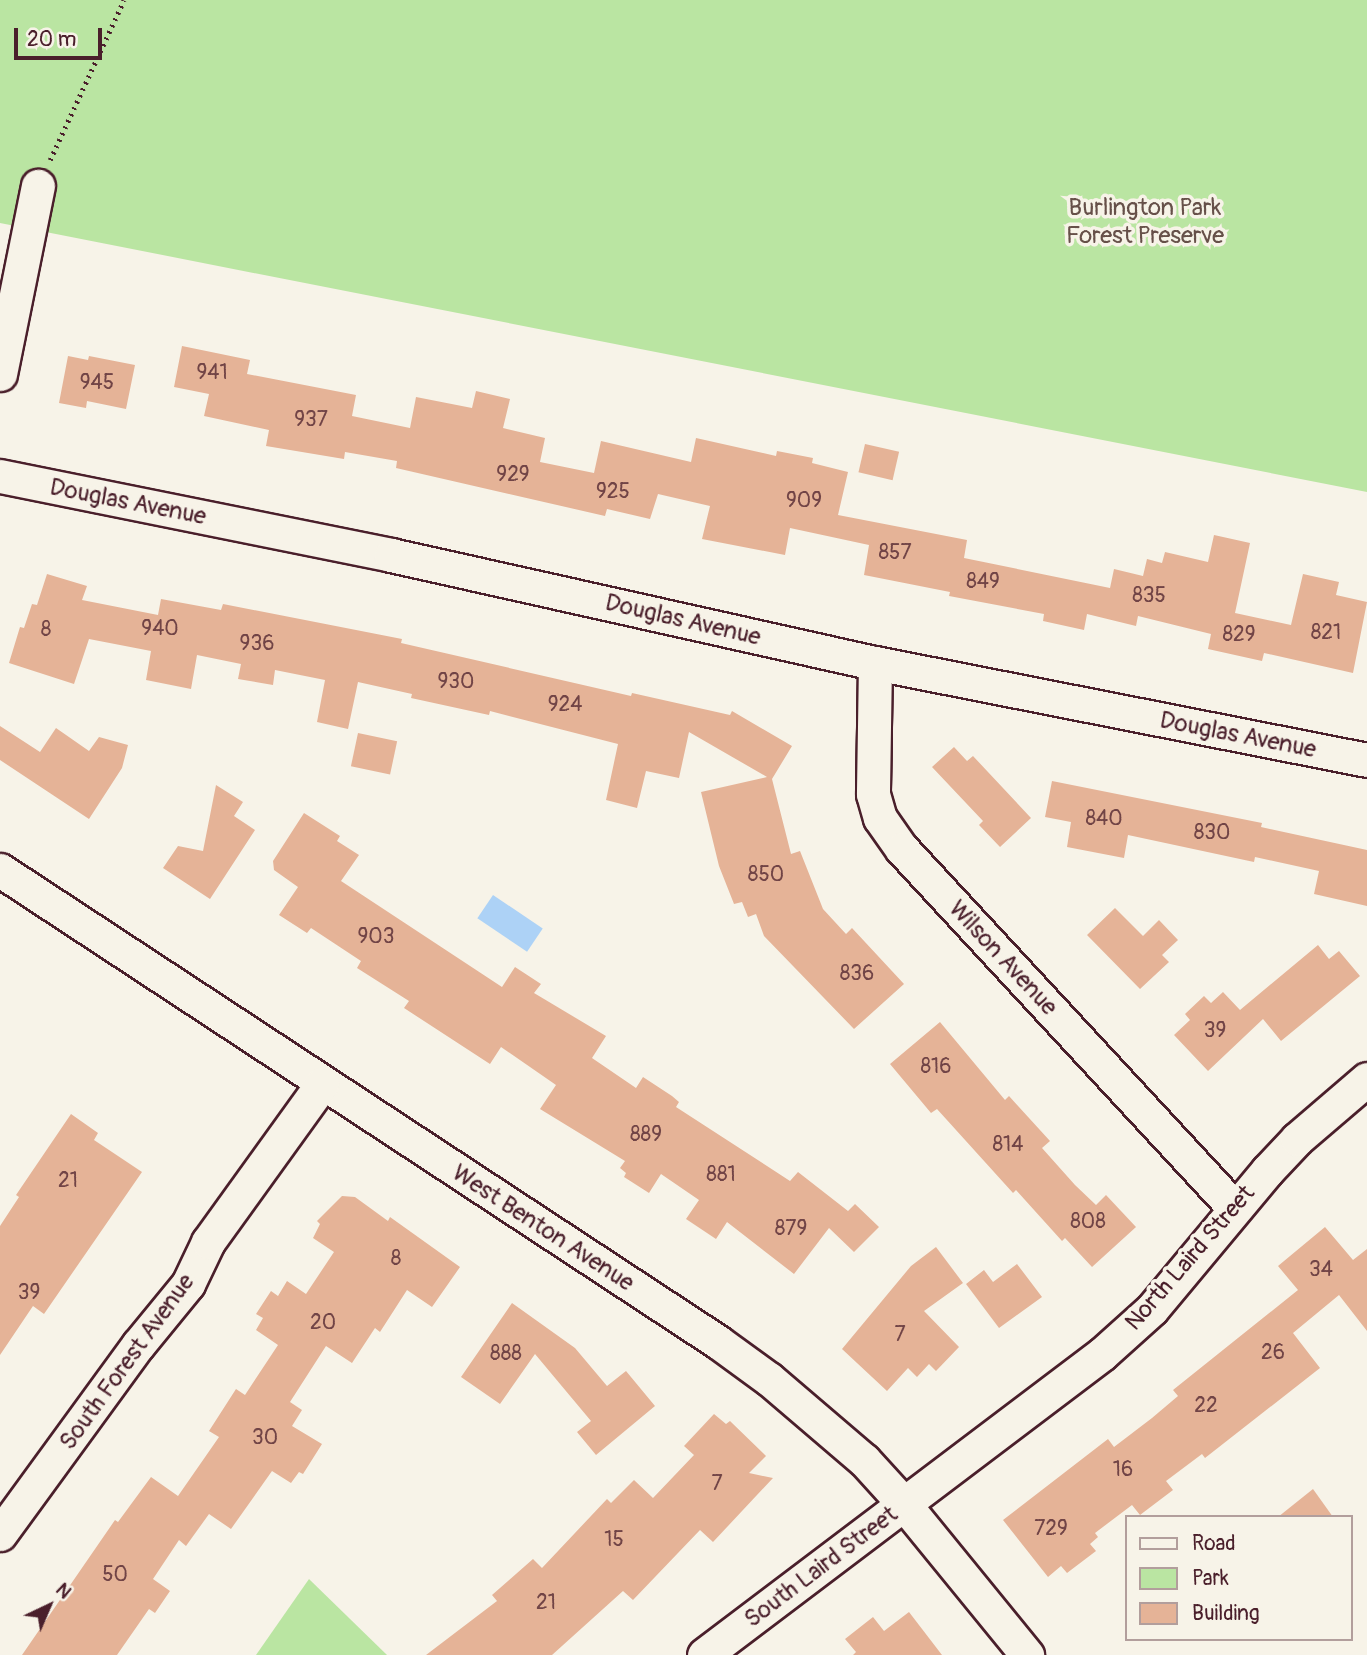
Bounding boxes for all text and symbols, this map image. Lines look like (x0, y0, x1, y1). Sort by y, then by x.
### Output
scale bar (18, 14, 105, 58)
text: 20 m (27, 26, 76, 53)
park label: Burlington Park Forest Preserve (1066, 194, 1224, 250)
house number: 941 (196, 360, 228, 386)
house number: 945 (80, 370, 114, 396)
house number: 937 (294, 407, 328, 433)
house number: 929 (496, 462, 530, 488)
street label: Douglas Avenue (47, 473, 209, 531)
house number: 925 (596, 479, 630, 505)
house number: 909 (786, 488, 822, 514)
house number: 857 (878, 540, 912, 566)
house number: 849 (966, 569, 1000, 595)
house number: 835 (1132, 583, 1166, 609)
street label: Douglas Avenue (602, 588, 764, 652)
house number: 940 (141, 616, 179, 642)
house number: 8 (41, 617, 51, 643)
house number: 821 (1311, 620, 1341, 646)
house number: 829 (1222, 622, 1256, 648)
house number: 936 (240, 631, 274, 657)
house number: 930 (438, 669, 474, 695)
house number: 924 (548, 692, 582, 718)
street label: Douglas Avenue (1157, 706, 1319, 764)
house number: 840 (1085, 806, 1123, 832)
house number: 830 (1194, 820, 1230, 846)
house number: 850 (748, 862, 784, 888)
street label: Wilson Avenue (943, 895, 1063, 1021)
house number: 903 (358, 924, 394, 950)
house number: 836 (840, 961, 874, 987)
house number: 39 (1204, 1018, 1226, 1044)
house number: 816 (920, 1054, 952, 1080)
house number: 889 (630, 1122, 662, 1148)
house number: 814 (993, 1132, 1023, 1158)
street label: West Benton Avenue (447, 1158, 639, 1298)
house number: 881 (706, 1162, 736, 1188)
house number: 21 (58, 1168, 78, 1194)
street label: North Laird Street (1119, 1180, 1261, 1336)
house number: 808 (1070, 1209, 1106, 1235)
house number: 879 (775, 1216, 807, 1242)
house number: 8 (391, 1246, 401, 1272)
house number: 34 (1309, 1257, 1333, 1283)
street label: South Forest Avenue (53, 1268, 201, 1456)
house number: 39 (18, 1280, 40, 1306)
house number: 20 (310, 1310, 336, 1336)
house number: 7 (894, 1322, 906, 1348)
house number: 26 (1261, 1340, 1285, 1366)
house number: 888 (490, 1341, 522, 1367)
house number: 22 (1194, 1393, 1218, 1419)
house number: 30 (252, 1425, 278, 1451)
house number: 16 (1113, 1457, 1133, 1483)
house number: 7 (711, 1471, 723, 1497)
street label: South Laird Street (739, 1500, 903, 1634)
legend (1126, 1515, 1353, 1641)
house number: 729 (1034, 1516, 1068, 1542)
house number: 15 (604, 1527, 624, 1553)
text: Road (1192, 1530, 1236, 1557)
house number: 50 (102, 1562, 128, 1588)
text: Park (1192, 1565, 1229, 1592)
north arrow (14, 1571, 84, 1641)
text: N (51, 1578, 77, 1604)
house number: 21 (536, 1590, 556, 1616)
text: Building (1192, 1600, 1259, 1627)

